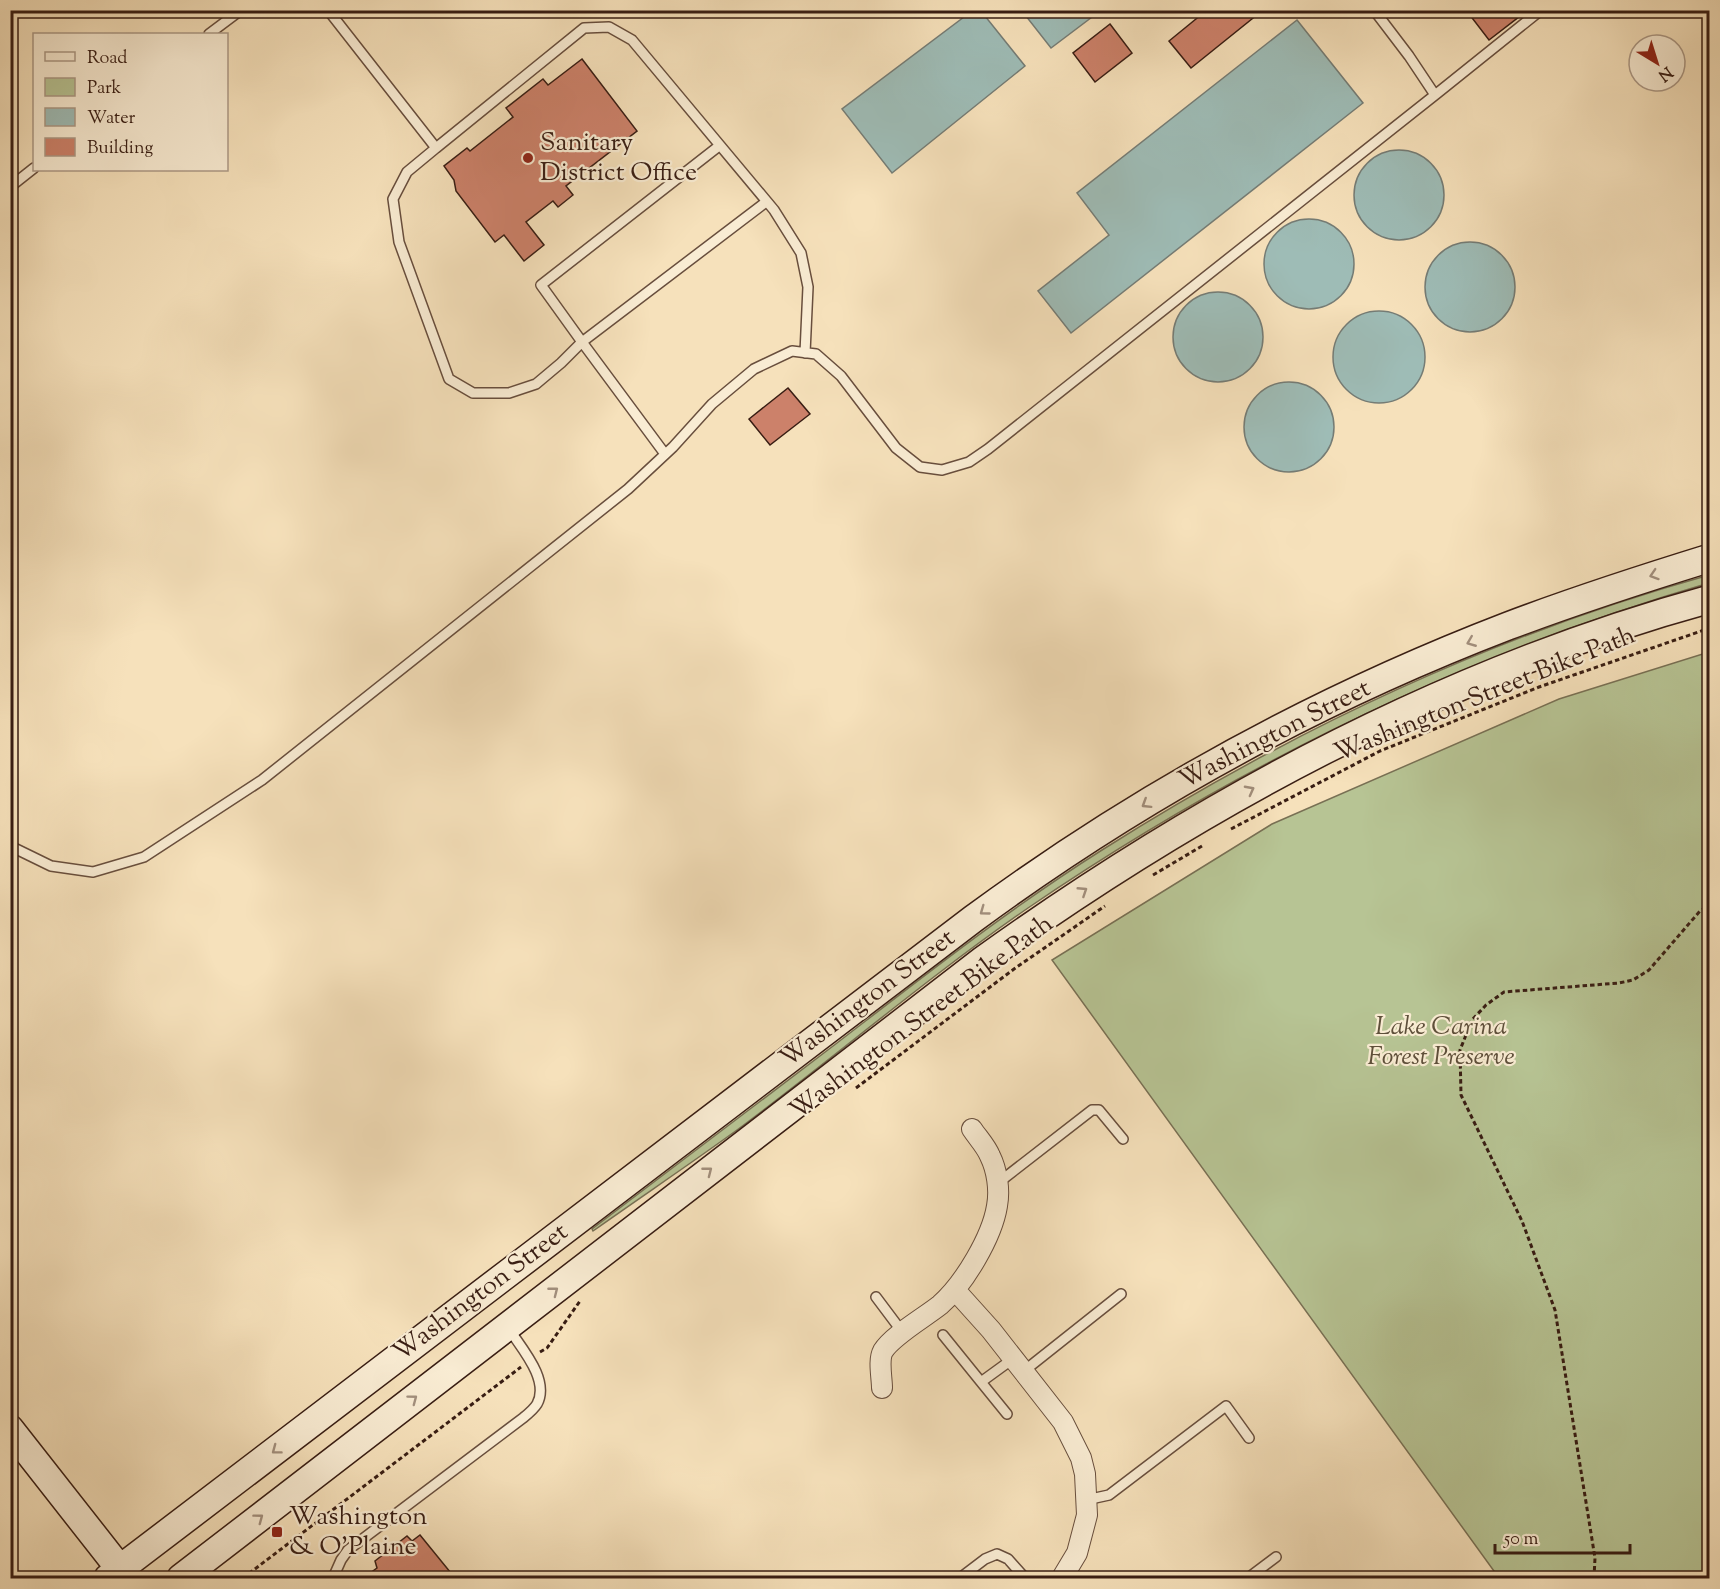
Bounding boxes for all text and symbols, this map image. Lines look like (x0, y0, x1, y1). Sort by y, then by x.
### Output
legend (33, 33, 228, 171)
north arrow (1627, 33, 1687, 93)
text: Road (87, 46, 127, 72)
text: N (1652, 60, 1677, 86)
text: Park (87, 76, 122, 102)
text: Water (87, 106, 136, 132)
place label: Sanitary District Office (540, 125, 697, 192)
text: Building (87, 136, 153, 162)
marker: Sanitary District Office (521, 151, 535, 165)
one-way arrow (1649, 568, 1660, 581)
street label: Washington Street Bike Path (1329, 618, 1641, 772)
one-way arrow (1466, 635, 1477, 647)
street label: Washington Street (1173, 671, 1378, 799)
one-way arrow (1244, 786, 1254, 797)
one-way arrow (1142, 797, 1152, 809)
one-way arrow (1077, 886, 1087, 898)
one-way arrow (979, 904, 990, 915)
street label: Washington Street Bike Path (782, 906, 1062, 1130)
street label: Washington Street (773, 921, 964, 1077)
park label: Lake Carina Forest Preserve (1367, 1009, 1515, 1076)
one-way arrow (701, 1167, 712, 1178)
street label: Washington Street (386, 1215, 577, 1371)
one-way arrow (548, 1287, 559, 1298)
one-way arrow (407, 1396, 418, 1407)
one-way arrow (272, 1442, 283, 1453)
place label: Washington & O'Plaine (289, 1499, 427, 1566)
one-way arrow (252, 1514, 263, 1525)
scale bar (1495, 1517, 1630, 1555)
marker: Washington & O'Plaine (270, 1525, 284, 1539)
text: 50 m (1503, 1527, 1539, 1553)

